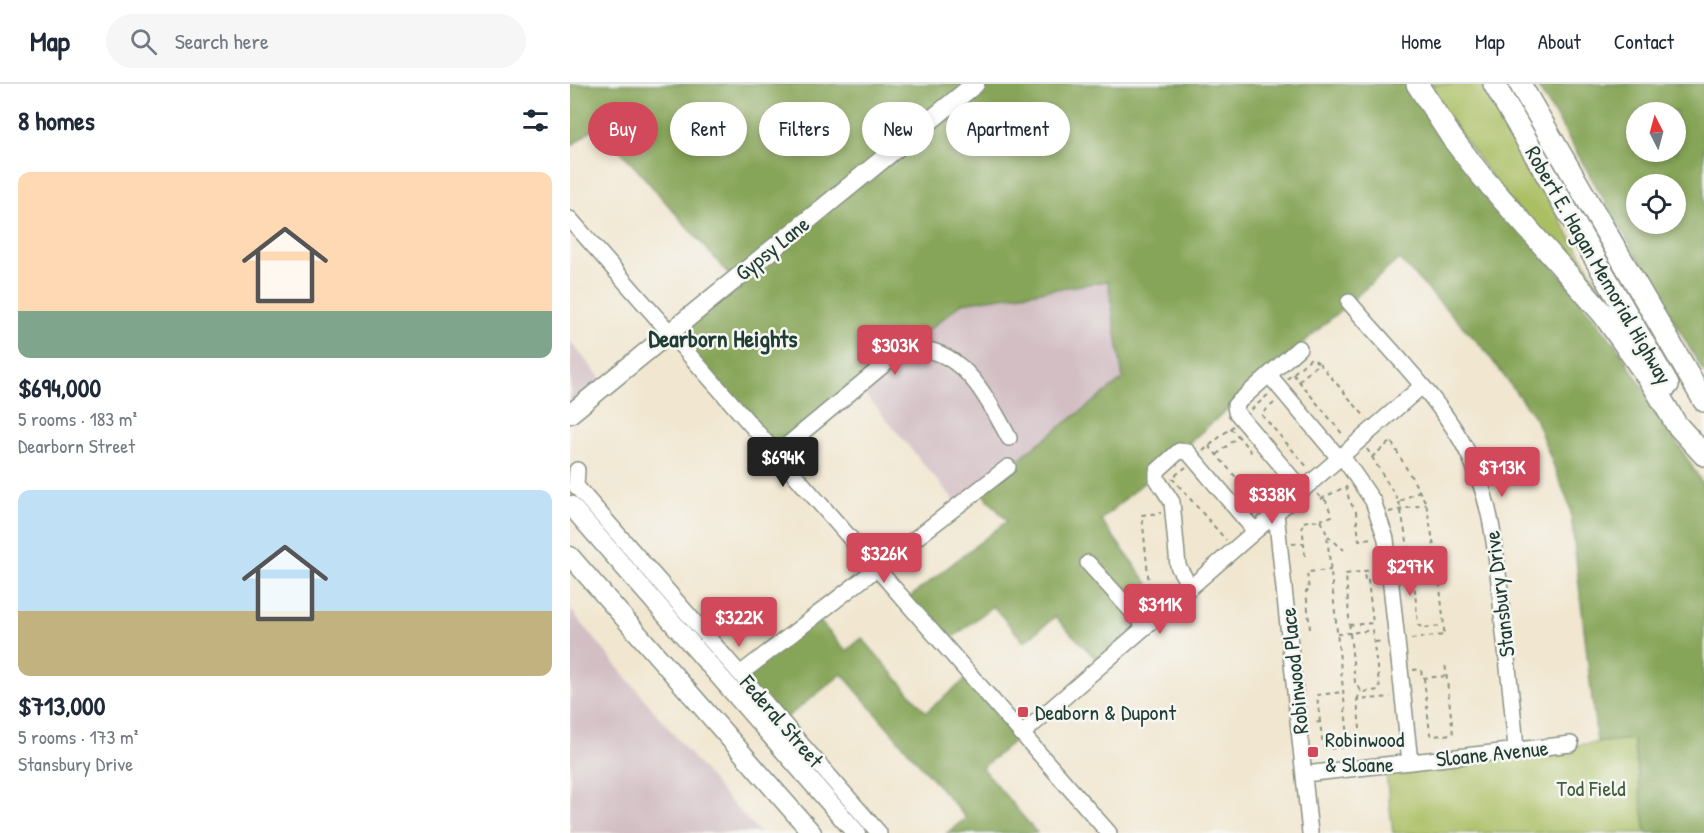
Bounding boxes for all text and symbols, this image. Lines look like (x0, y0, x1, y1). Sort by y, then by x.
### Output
search box (106, 14, 526, 68)
text: Map (30, 22, 70, 60)
icon: search (127, 25, 160, 58)
text: Search here (175, 26, 269, 56)
text: Home (1401, 27, 1442, 56)
text: Map (1475, 27, 1505, 56)
text: About (1538, 27, 1581, 56)
text: Contact (1614, 27, 1674, 56)
chip: Buy (588, 102, 658, 156)
chip: Rent (670, 102, 747, 156)
chip: Filters (759, 102, 850, 156)
chip: New (862, 102, 934, 156)
chip: Apartment (946, 102, 1070, 156)
north arrow (1626, 102, 1686, 162)
map controls (1626, 102, 1686, 234)
text: 8 homes (18, 103, 95, 138)
icon: filters (519, 104, 552, 137)
street label: Robert E. Hagan Memorial Highway (1518, 140, 1680, 390)
button: locate (1626, 174, 1686, 234)
street label: Gypsy Lane (729, 209, 816, 287)
icon: home (231, 211, 339, 319)
district label: Dearborn Heights (648, 322, 798, 355)
pin: $303K (853, 325, 937, 376)
text: $303K (871, 331, 919, 358)
text: $694,000 (18, 370, 101, 405)
text: 5 rooms · 183 m² (18, 405, 137, 432)
text: Dearborn Street (18, 432, 135, 459)
pin: $694K (741, 437, 825, 488)
text: $694K (761, 443, 805, 470)
pin: $713K (1460, 447, 1544, 498)
text: $713K (1479, 453, 1525, 480)
pin: $338K (1230, 474, 1314, 525)
text: $338K (1248, 480, 1296, 507)
icon: home (231, 529, 339, 637)
street label: Stansbury Drive (1476, 529, 1522, 659)
pin: $326K (842, 533, 926, 584)
text: $326K (861, 539, 907, 566)
pin: $297K (1368, 546, 1452, 597)
text: $297K (1386, 552, 1434, 579)
pin: $311K (1118, 584, 1202, 635)
text: $311K (1138, 590, 1182, 617)
pin: $322K (697, 597, 781, 648)
text: $322K (715, 603, 763, 630)
street label: Robinwood Place (1272, 606, 1316, 736)
street label: Federal Street (733, 668, 831, 774)
text: $713,000 (18, 688, 105, 723)
place label: Deaborn & Dupont (1035, 697, 1176, 727)
marker: Deaborn & Dupont (1016, 705, 1030, 719)
text: 5 rooms · 173 m² (18, 723, 138, 750)
place label: Robinwood & Sloane (1325, 724, 1405, 779)
street label: Sloane Avenue (1434, 732, 1550, 774)
marker: Robinwood & Sloane (1306, 745, 1320, 759)
text: Stansbury Drive (18, 750, 133, 777)
park label: Tod Field (1556, 773, 1626, 803)

